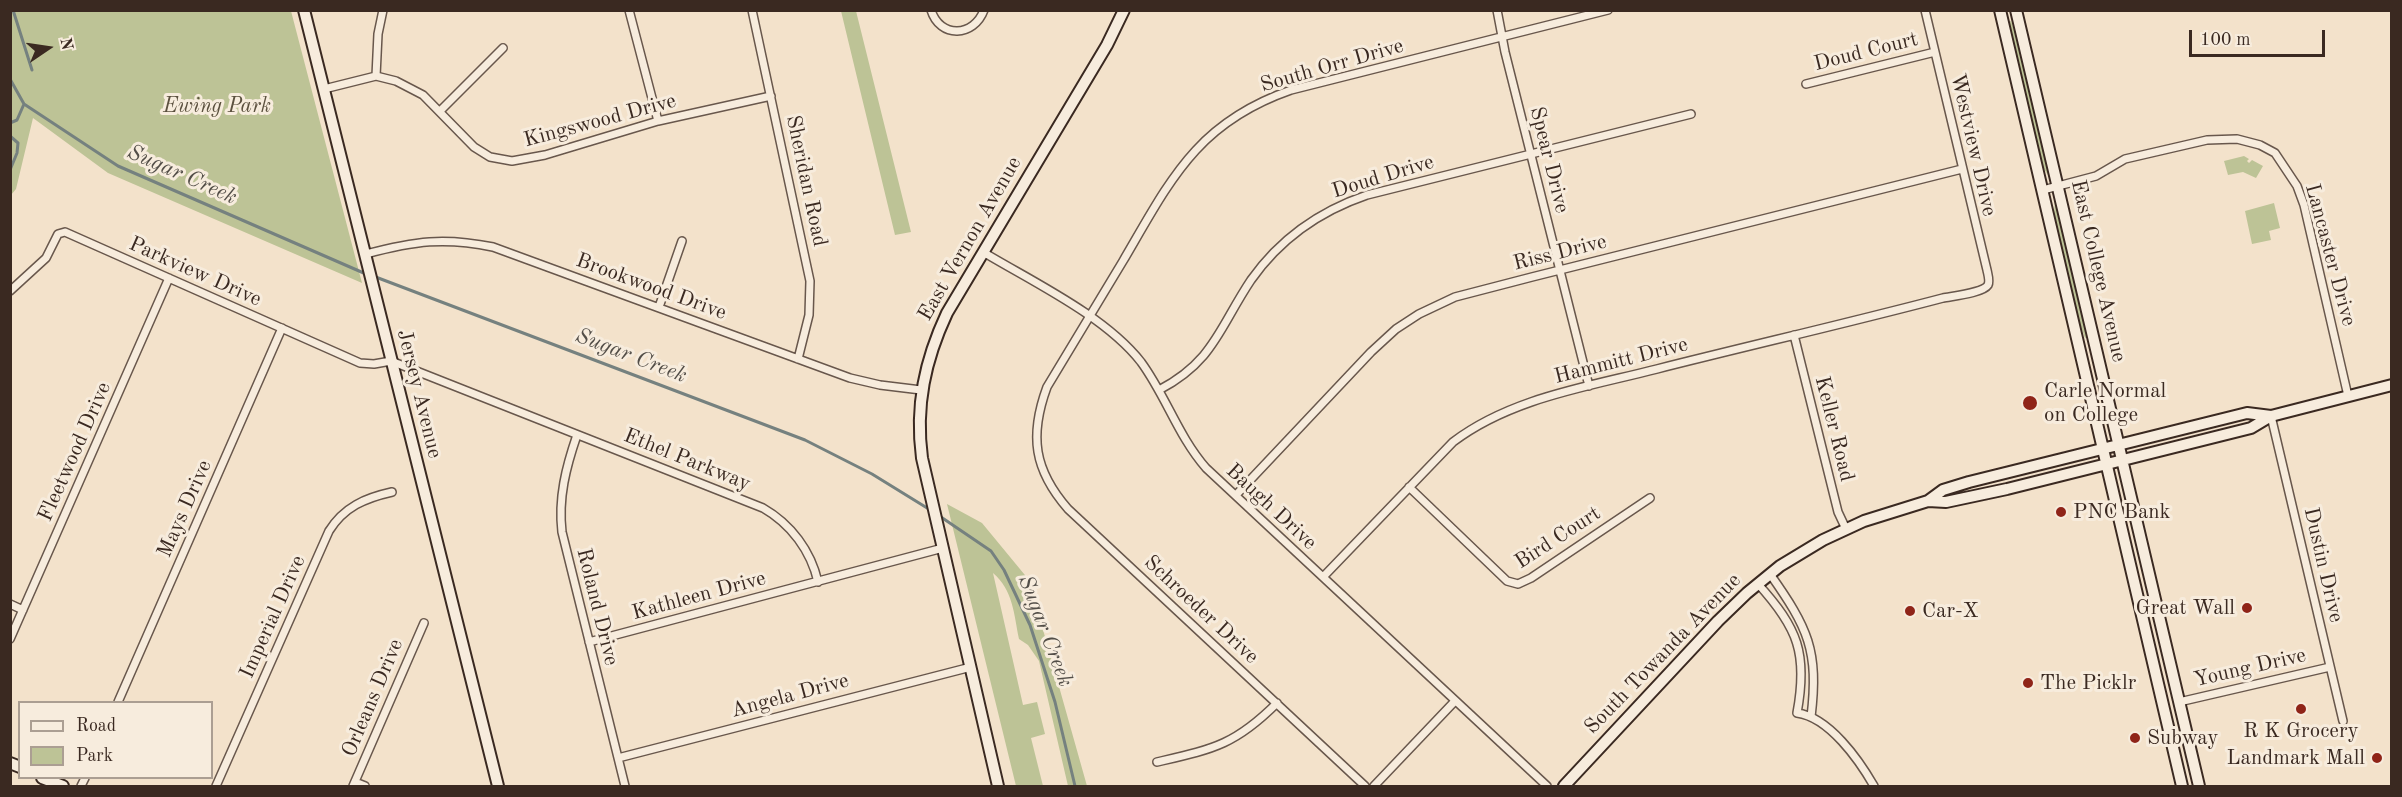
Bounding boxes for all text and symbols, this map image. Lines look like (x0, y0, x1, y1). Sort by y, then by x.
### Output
north arrow (18, 18, 78, 78)
scale bar (2192, 18, 2328, 56)
street label: Doud Court (1811, 27, 1921, 77)
text: 100 m (2200, 31, 2251, 49)
street label: South Orr Drive (1258, 34, 1406, 98)
text: N (56, 36, 75, 52)
street label: Westview Drive (1944, 71, 2002, 219)
street label: Kingswood Drive (521, 89, 679, 153)
park label: Ewing Park (163, 93, 271, 119)
street label: Spear Drive (1524, 104, 1574, 216)
street label: Sheridan Road (780, 113, 832, 249)
water label: Sugar Creek (123, 139, 241, 211)
street label: Doud Drive (1329, 150, 1437, 204)
street label: East Vernon Avenue (913, 152, 1027, 326)
street label: East College Avenue (2065, 177, 2131, 365)
street label: Lancaster Drive (2299, 181, 2361, 329)
street label: Riss Drive (1511, 229, 1609, 277)
street label: Parkview Drive (125, 232, 265, 312)
street label: Brookwood Drive (572, 248, 730, 326)
water label: Sugar Creek (572, 323, 690, 389)
street label: Jersey Avenue (391, 327, 447, 461)
street label: Hammitt Drive (1552, 332, 1690, 390)
street label: Keller Road (1809, 374, 1859, 484)
street label: Fleetwood Drive (33, 378, 117, 526)
place label: Carle Normal on College (2044, 378, 2166, 428)
marker: Carle Normal on College (2021, 394, 2039, 412)
street label: Ethel Parkway (620, 423, 754, 497)
street label: Mays Drive (152, 456, 218, 562)
street label: Baugh Drive (1220, 459, 1322, 555)
place label: PNC Bank (2073, 499, 2171, 525)
street label: Bird Court (1510, 501, 1606, 575)
marker: PNC Bank (2054, 505, 2068, 519)
street label: Dustin Drive (2298, 505, 2348, 625)
street label: Roland Drive (570, 546, 624, 668)
street label: Schroeder Drive (1138, 550, 1264, 670)
street label: Imperial Drive (235, 552, 311, 682)
street label: Kathleen Drive (629, 566, 769, 626)
street label: South Towanda Avenue (1580, 568, 1746, 740)
water label: Sugar Creek (1012, 572, 1078, 690)
place label: Great Wall (2136, 595, 2235, 621)
place label: Car-X (1922, 598, 1979, 624)
marker: Great Wall (2240, 601, 2254, 615)
marker: Car-X (1903, 604, 1917, 618)
street label: Orleans Drive (337, 635, 409, 761)
street label: Young Drive (2191, 643, 2309, 693)
street label: Angela Drive (728, 668, 852, 724)
place label: The Picklr (2040, 670, 2136, 696)
marker: The Picklr (2021, 676, 2035, 690)
legend (18, 701, 213, 779)
marker: R K Grocery (2294, 702, 2308, 716)
text: Road (76, 717, 116, 735)
place label: R K Grocery (2243, 718, 2359, 744)
place label: Subway (2147, 725, 2218, 751)
marker: Subway (2128, 731, 2142, 745)
place label: Landmark Mall (2226, 745, 2365, 771)
text: Park (76, 747, 113, 765)
marker: Landmark Mall (2370, 751, 2384, 765)

